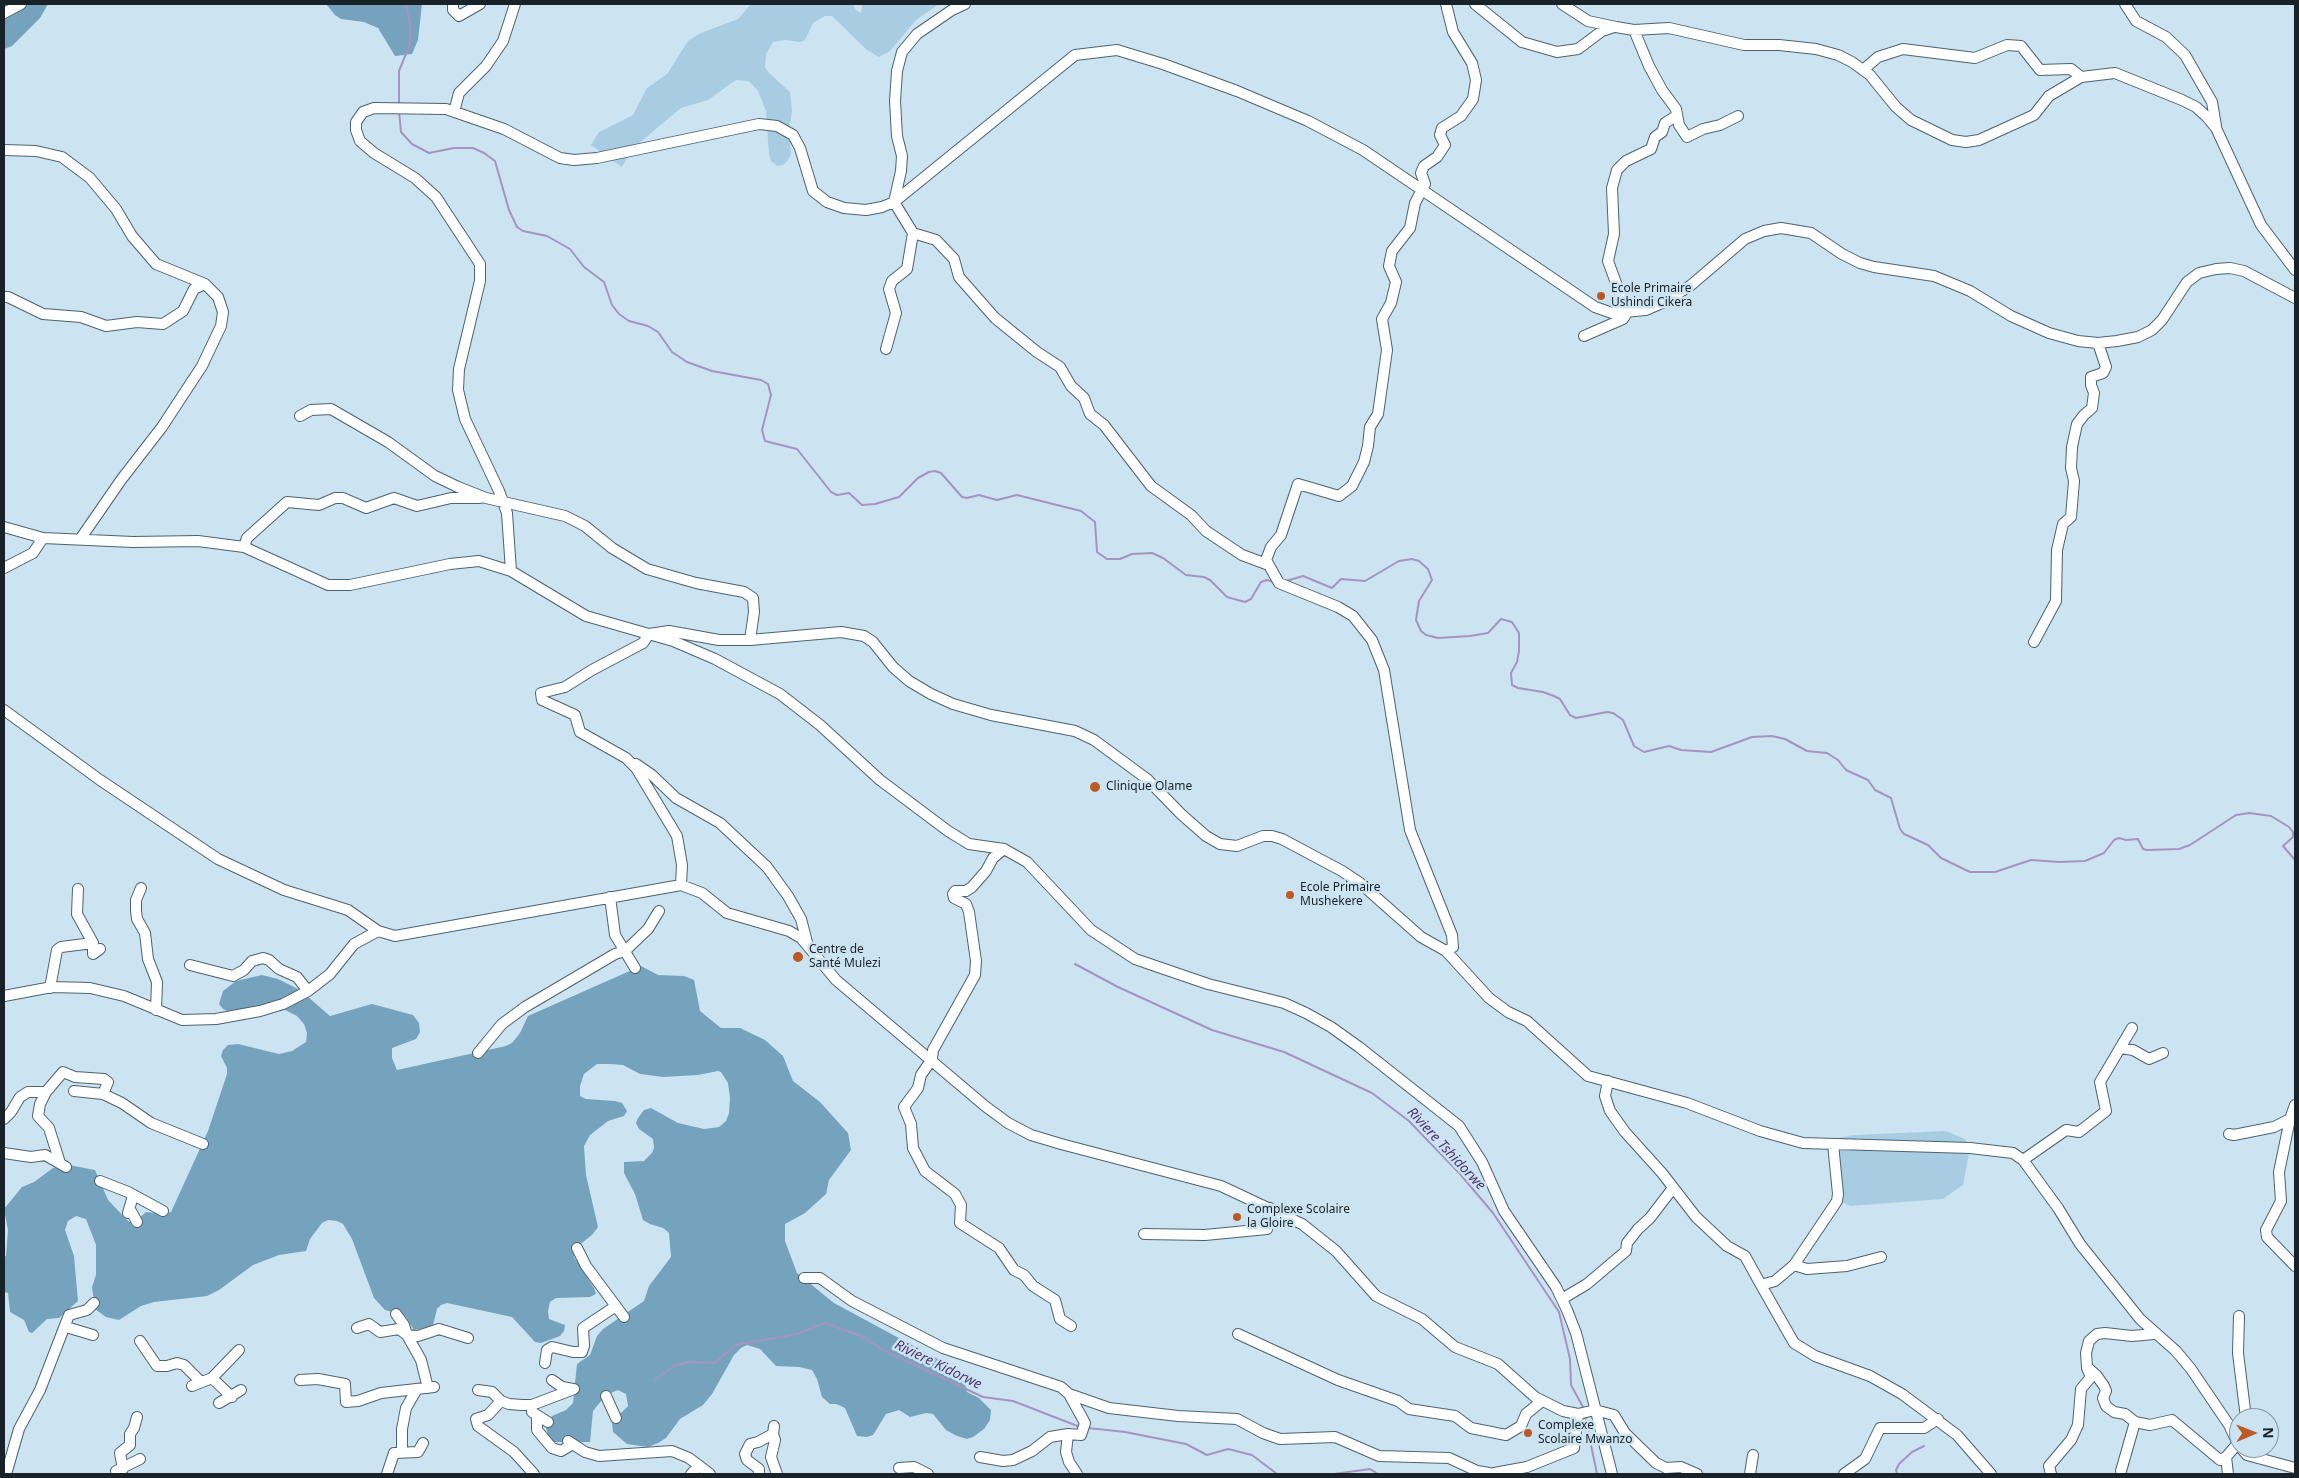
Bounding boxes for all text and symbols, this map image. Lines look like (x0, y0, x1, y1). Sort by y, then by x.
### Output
place label: Ecole Primaire Ushindi Cikera (1611, 282, 1692, 310)
marker: Ecole Primaire Ushindi Cikera (1595, 290, 1607, 302)
marker: Clinique Olame (1088, 780, 1102, 794)
place label: Clinique Olame (1106, 780, 1192, 794)
place label: Ecole Primaire Mushekere (1300, 881, 1381, 909)
marker: Ecole Primaire Mushekere (1284, 889, 1296, 901)
place label: Centre de Santé Mulezi (809, 943, 881, 971)
marker: Centre de Santé Mulezi (791, 950, 805, 964)
water label: Riviere Tshidorwe (1403, 1104, 1489, 1194)
place label: Complexe Scolaire la Gloire (1247, 1203, 1350, 1231)
marker: Complexe Scolaire la Gloire (1231, 1211, 1243, 1223)
water label: Riviere Kidorwe (892, 1337, 984, 1393)
north arrow (2229, 1408, 2279, 1458)
place label: Complexe Scolaire Mwanzo (1538, 1419, 1632, 1447)
marker: Complexe Scolaire Mwanzo (1522, 1427, 1534, 1439)
text: N (2259, 1427, 2278, 1439)

